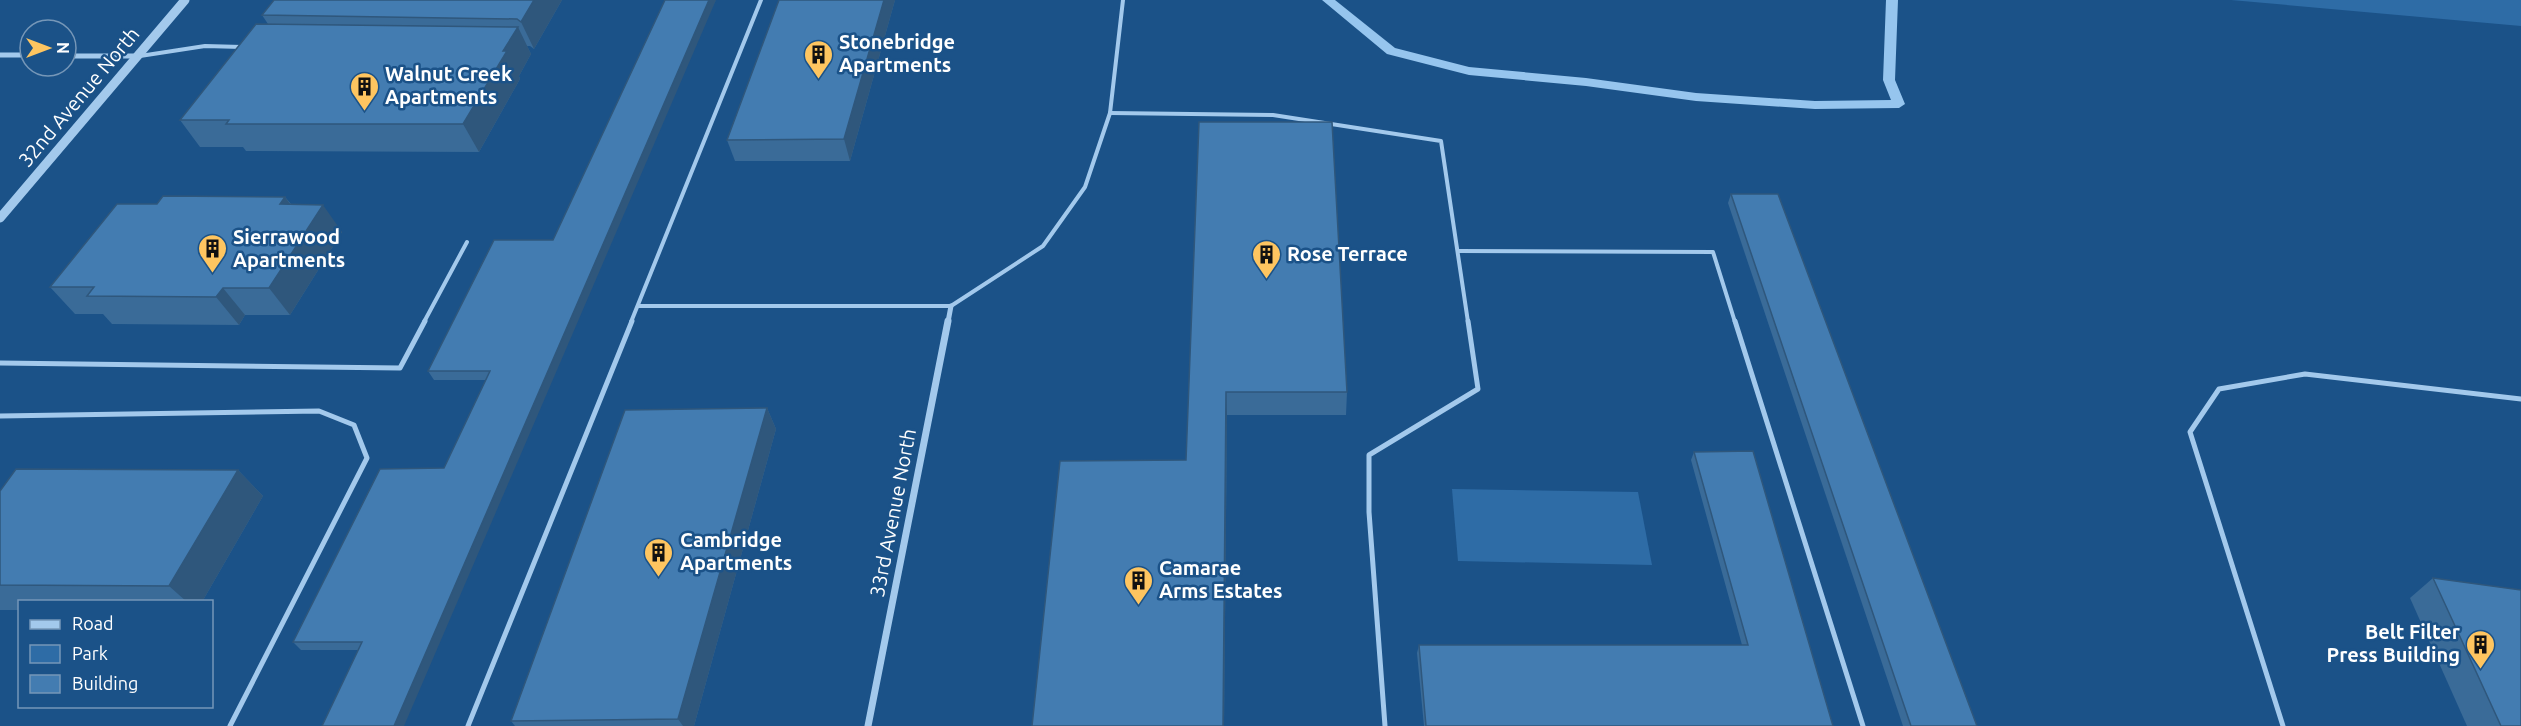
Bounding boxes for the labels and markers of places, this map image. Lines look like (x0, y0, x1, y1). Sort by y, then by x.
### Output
place label: Stonebridge Apartments (839, 30, 955, 76)
building icon: Stonebridge Apartments (802, 38, 834, 80)
place label: Walnut Creek Apartments (385, 62, 512, 108)
building icon: Walnut Creek Apartments (348, 70, 380, 112)
place label: Sierrawood Apartments (233, 225, 345, 271)
building icon: Sierrawood Apartments (196, 232, 228, 274)
building icon: Rose Terrace (1250, 238, 1282, 280)
place label: Rose Terrace (1287, 242, 1408, 265)
place label: Cambridge Apartments (680, 528, 792, 574)
building icon: Cambridge Apartments (643, 536, 675, 578)
place label: Camarae Arms Estates (1159, 556, 1282, 602)
building icon: Camarae Arms Estates (1122, 564, 1154, 606)
place label: Belt Filter Press Building (2327, 620, 2461, 666)
building icon: Belt Filter Press Building (2465, 628, 2497, 670)

